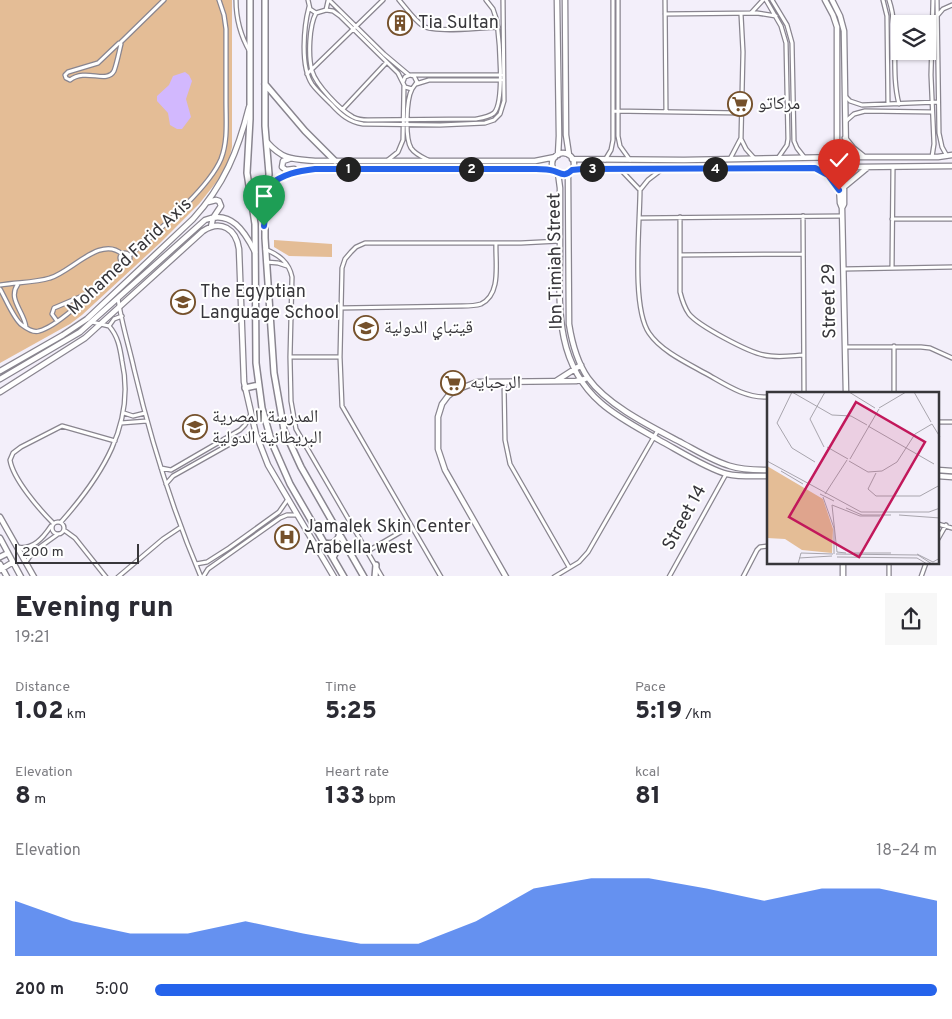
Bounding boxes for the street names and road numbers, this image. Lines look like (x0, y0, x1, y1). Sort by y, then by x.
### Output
street label: Ibn Timiah Street (543, 192, 569, 330)
street label: Mohamed Farid Axis (63, 193, 197, 321)
street label: Street 29 (818, 263, 842, 339)
street label: Street 14 (658, 481, 712, 555)

